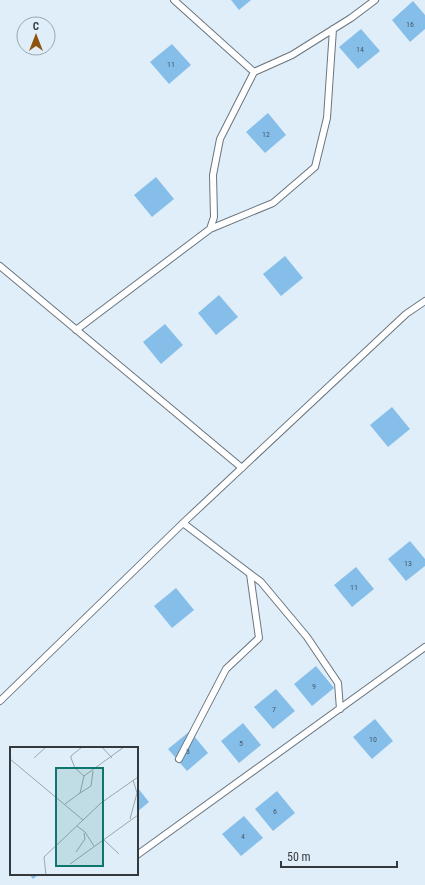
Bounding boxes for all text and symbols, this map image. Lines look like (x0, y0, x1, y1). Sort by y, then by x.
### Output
north arrow (16, 16, 56, 56)
text: С (33, 20, 39, 33)
house number: 16 (406, 20, 414, 29)
house number: 14 (356, 45, 364, 54)
house number: 11 (167, 60, 175, 69)
house number: 12 (262, 130, 270, 139)
house number: 13 (404, 559, 412, 568)
house number: 11 (350, 583, 358, 592)
house number: 9 (312, 682, 316, 691)
house number: 7 (272, 705, 276, 714)
house number: 10 (369, 735, 377, 744)
house number: 5 (239, 739, 243, 748)
inset map (10, 747, 138, 875)
house number: 3 (186, 747, 190, 756)
house number: 6 (273, 807, 277, 816)
house number: 4 (241, 832, 245, 841)
scale bar (281, 843, 397, 869)
text: 50 m (287, 850, 311, 864)

